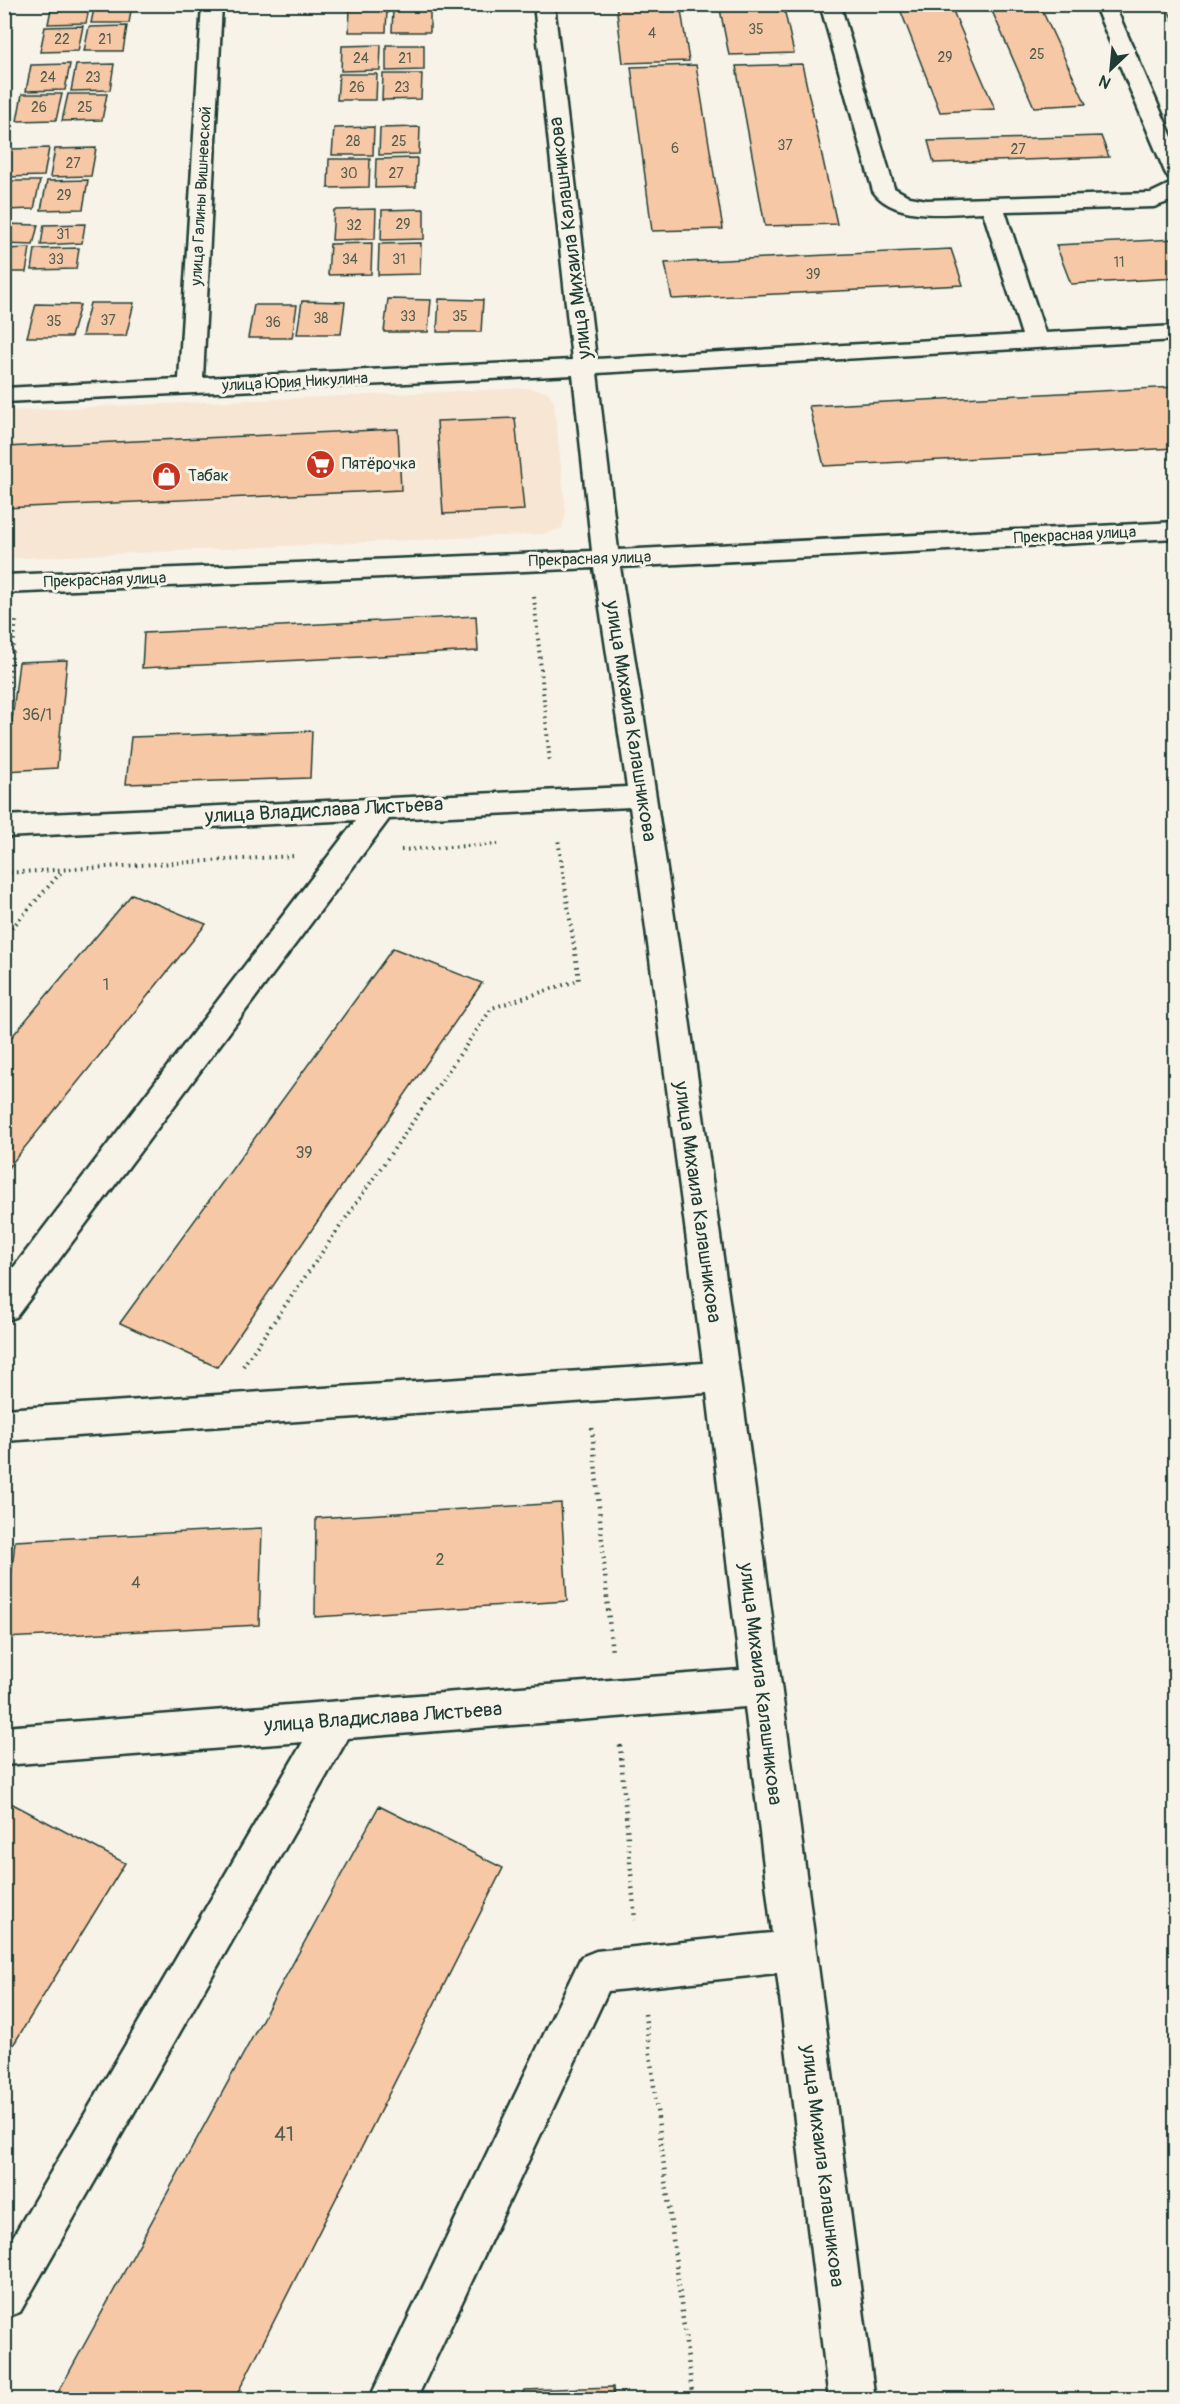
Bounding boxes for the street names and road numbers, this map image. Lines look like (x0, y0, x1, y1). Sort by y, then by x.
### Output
street label: улица Галины Вишневской (186, 106, 216, 287)
street label: улица Михаила Калашникова (543, 116, 597, 361)
street label: улица Юрия Никулина (221, 368, 368, 396)
street label: Прекрасная улица (1013, 522, 1137, 548)
street label: Прекрасная улица (528, 547, 652, 571)
street label: Прекрасная улица (43, 568, 167, 592)
street label: улица Михаила Калашникова (599, 598, 662, 843)
street label: улица Владислава Листьева (203, 791, 444, 829)
street label: улица Михаила Калашникова (669, 1079, 727, 1324)
street label: улица Михаила Калашникова (734, 1561, 788, 1806)
street label: улица Владислава Листьева (262, 1696, 503, 1738)
street label: улица Михаила Калашникова (796, 2043, 850, 2288)

